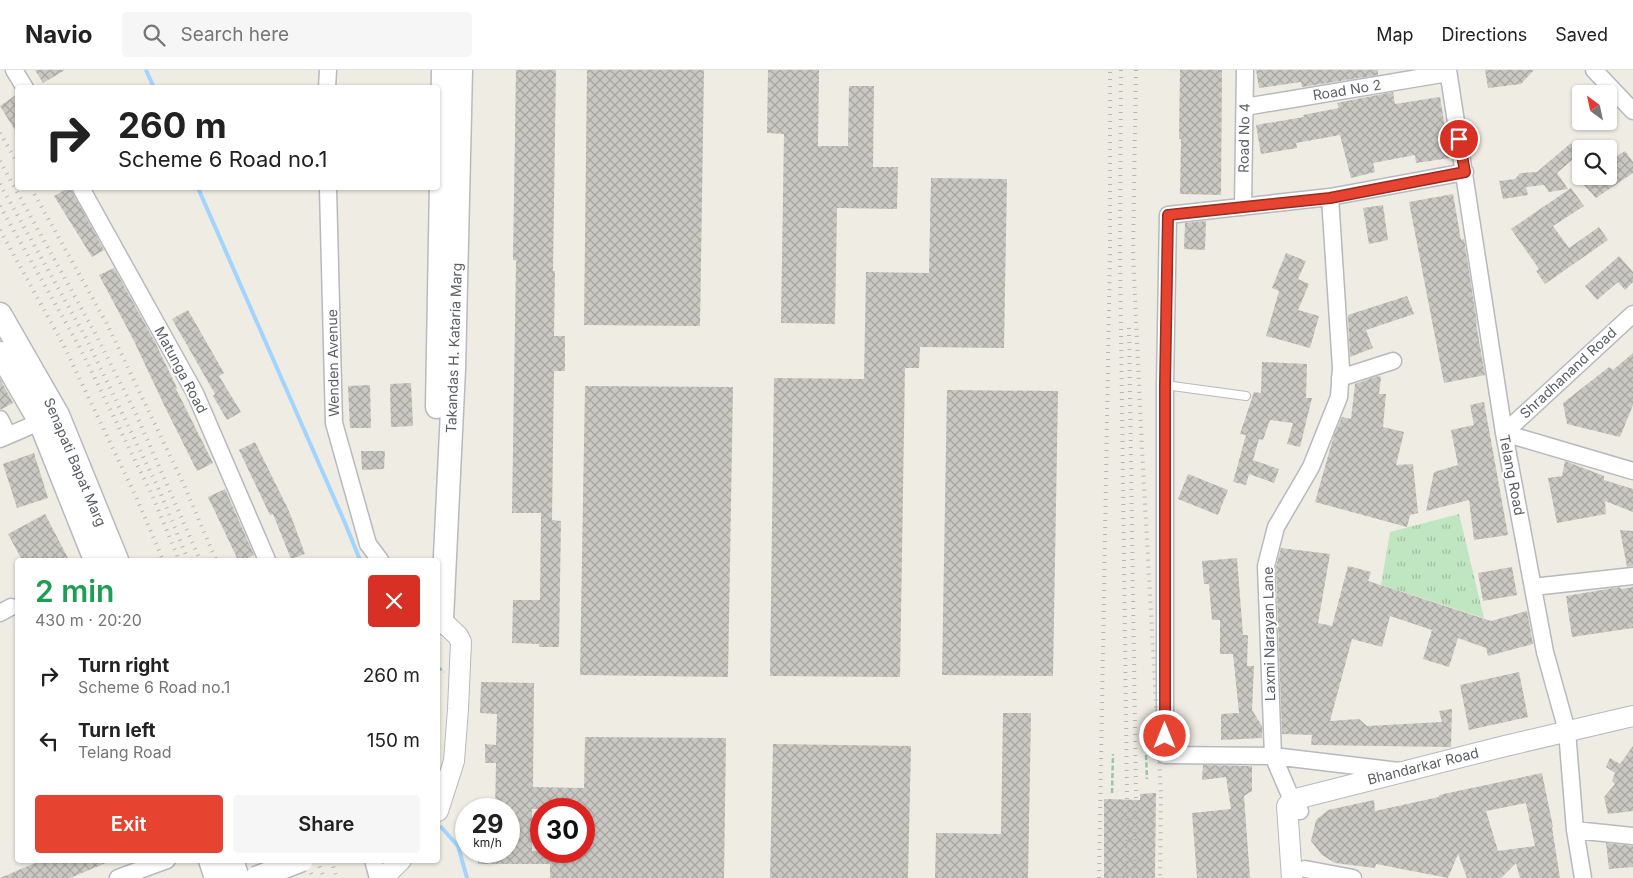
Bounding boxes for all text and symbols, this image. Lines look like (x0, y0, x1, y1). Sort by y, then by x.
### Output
search box (122, 12, 472, 57)
text: Navio (25, 20, 92, 49)
icon: search (140, 21, 168, 49)
text: Search here (180, 23, 289, 46)
text: Map (1376, 24, 1414, 45)
text: Directions (1442, 24, 1527, 45)
text: Saved (1555, 24, 1608, 45)
street label: Road No 2 (1311, 76, 1382, 103)
north arrow (1572, 85, 1618, 130)
map controls (1572, 85, 1617, 185)
street label: Road No 4 (1234, 103, 1253, 173)
text: 260 m (118, 104, 227, 146)
icon: right (35, 105, 100, 170)
pin (1438, 118, 1480, 160)
icon: arrive (1445, 125, 1473, 153)
button: search (1572, 140, 1617, 185)
text: Scheme 6 Road no.1 (118, 146, 327, 172)
street label: Takandas H. Kataria Marg (442, 263, 465, 433)
street label: Wenden Avenue (323, 309, 342, 417)
street label: Matunga Road (151, 323, 211, 416)
street label: Shradhanand Road (1516, 324, 1619, 422)
street label: Senapati Bapat Marg (41, 395, 110, 529)
street label: Telang Road (1496, 433, 1529, 517)
street label: Laxmi Narayan Lane (1259, 567, 1278, 701)
text: 2 min (35, 573, 114, 609)
button: close (368, 575, 420, 627)
text: 430 m · 20:20 (35, 610, 142, 630)
text: Turn right (78, 654, 169, 677)
icon: right (35, 662, 63, 690)
text: 260 m (363, 664, 420, 687)
text: Scheme 6 Road no.1 (78, 677, 230, 697)
position arrow (1138, 709, 1190, 761)
text: Turn left (78, 719, 156, 742)
icon: left (35, 727, 63, 755)
text: 150 m (367, 729, 420, 752)
text: Telang Road (78, 742, 172, 762)
street label: Bhandarkar Road (1366, 743, 1480, 788)
button: Exit (35, 795, 223, 853)
button: Share (233, 795, 420, 853)
speed limit sign: 30 (530, 798, 595, 863)
text: 29 (472, 809, 503, 839)
text: km/h (473, 835, 502, 850)

